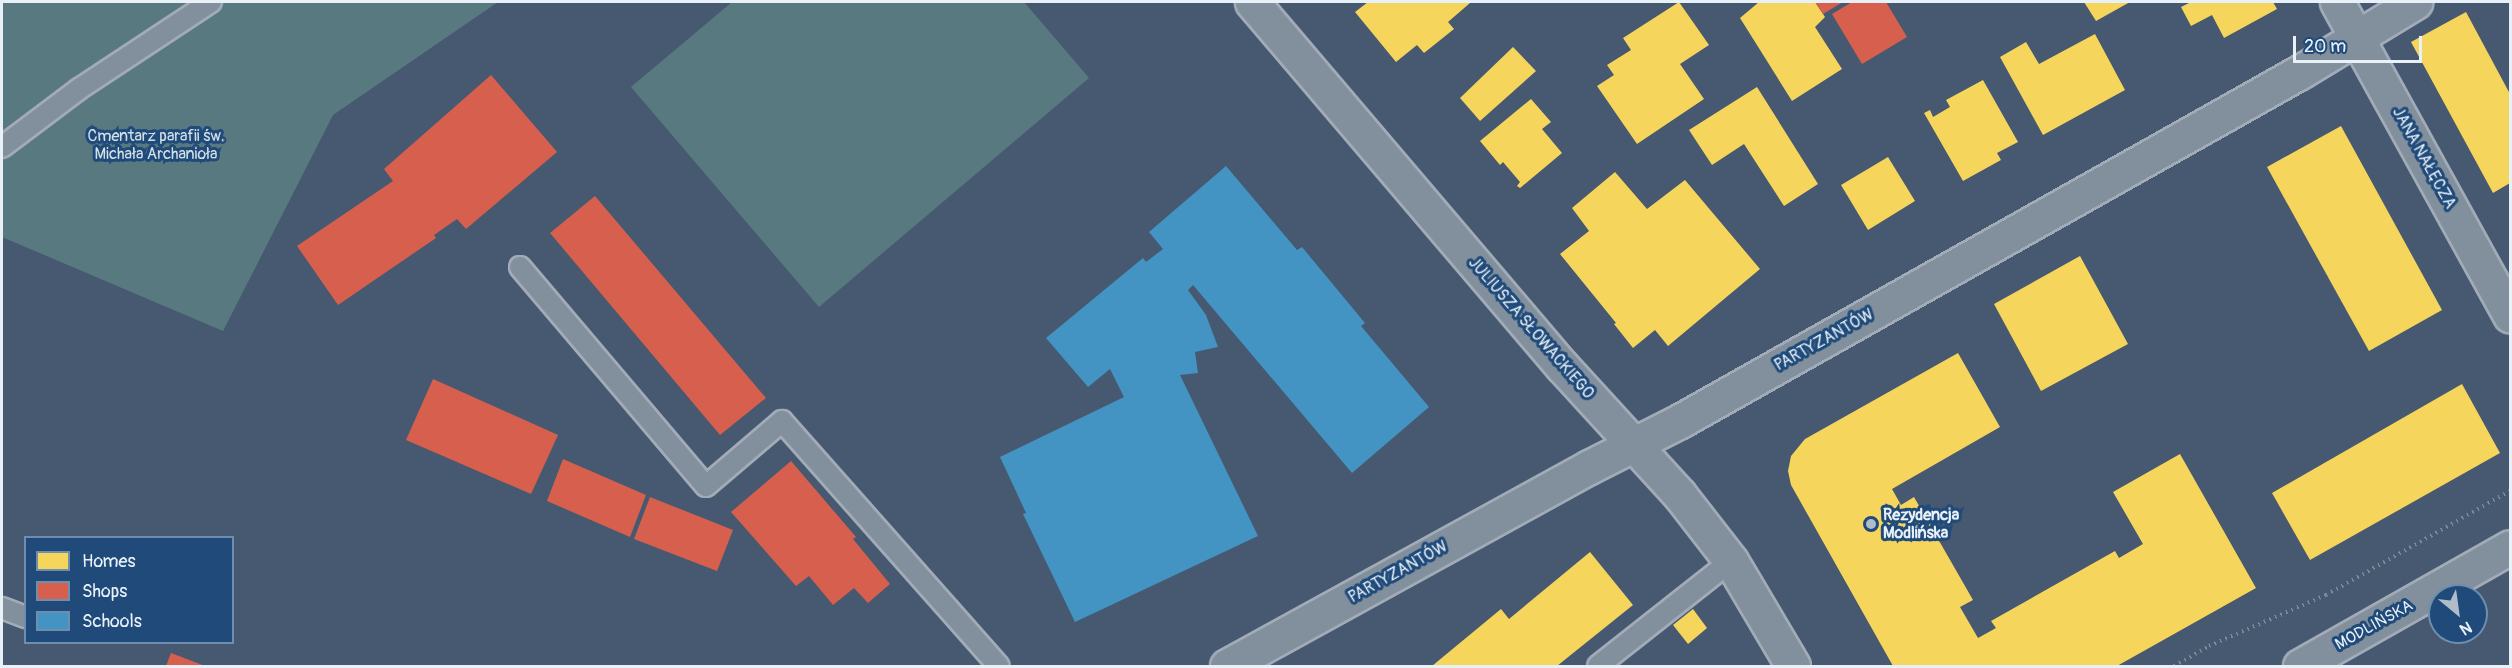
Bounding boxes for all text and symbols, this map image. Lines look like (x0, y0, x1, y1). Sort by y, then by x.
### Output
scale bar (2296, 24, 2425, 62)
text: 20 m (2304, 35, 2346, 58)
street label: JANA NAŁĘCZA (2388, 104, 2460, 212)
park label: Cmentarz parafii św. Michała Archanioła (87, 126, 225, 164)
street label: JULIUSZA SŁOWACKIEGO (1464, 253, 1598, 403)
street label: PARTYZANTÓW (1771, 305, 1877, 375)
place label: Rezydencja Modlińska (1883, 505, 1959, 543)
marker: Rezydencja Modlińska (1864, 517, 1878, 531)
legend (24, 536, 234, 644)
street label: PARTYZANTÓW (1345, 537, 1451, 607)
text: Homes (82, 550, 135, 573)
text: Shops (82, 580, 127, 603)
north arrow (2428, 584, 2488, 644)
street label: MODLIŃSKA (2332, 596, 2416, 654)
text: Schools (82, 610, 142, 633)
text: N (2456, 617, 2475, 639)

